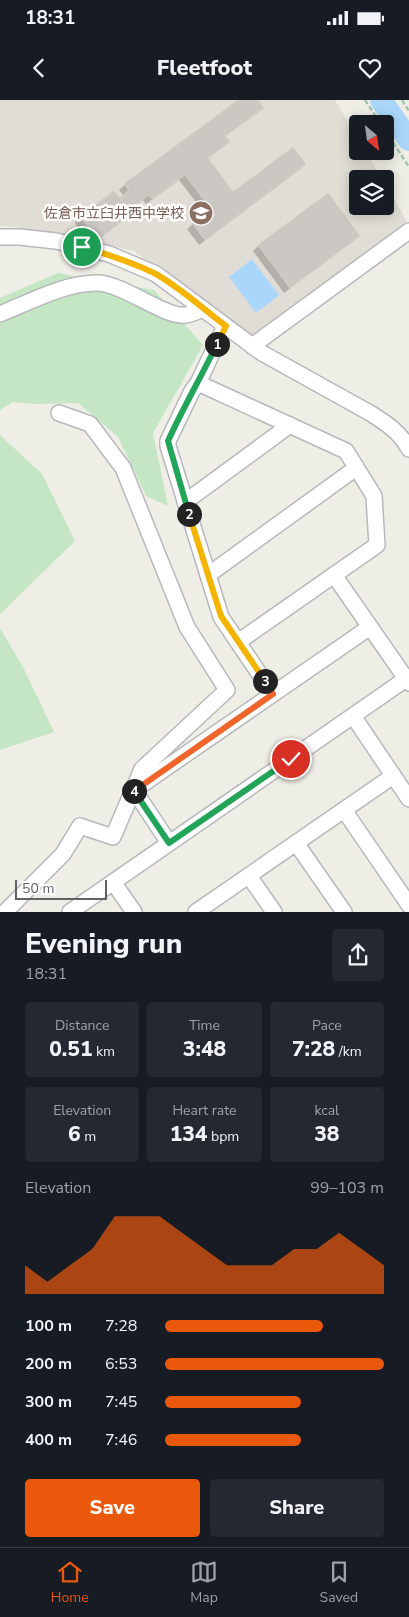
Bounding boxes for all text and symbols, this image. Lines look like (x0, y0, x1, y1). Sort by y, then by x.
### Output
text: 18:31 (25, 5, 75, 31)
text: Fleetfoot (157, 53, 252, 83)
icon: back (25, 54, 53, 82)
icon: heart (356, 54, 384, 82)
north arrow (349, 115, 394, 160)
map controls (349, 115, 394, 215)
button: layers (349, 170, 394, 215)
school or university icon: 佐倉市立臼井西中学校 (188, 200, 214, 226)
place label: 佐倉市立臼井西中学校 (44, 204, 184, 223)
pin (61, 226, 103, 268)
icon: arrive (68, 233, 96, 261)
pin: 1 (204, 332, 230, 356)
text: 1 (213, 335, 222, 354)
pin: 2 (176, 502, 202, 526)
text: 2 (185, 505, 194, 524)
pin: 3 (252, 668, 278, 694)
text: 3 (261, 672, 270, 691)
pin (270, 738, 312, 780)
icon: check (277, 745, 305, 773)
pin: 4 (122, 778, 146, 804)
text: 4 (130, 782, 139, 801)
scale bar (15, 877, 108, 900)
text: 50 m (22, 879, 54, 898)
text: Evening run (25, 925, 182, 963)
button: share (332, 929, 384, 981)
text: 18:31 (25, 963, 67, 985)
text: Distance (55, 1016, 109, 1035)
text: Time (189, 1016, 220, 1035)
text: Pace (312, 1016, 342, 1035)
text: 0.51 (49, 1035, 93, 1063)
text: 3:48 (183, 1035, 226, 1063)
text: 7:28 (292, 1035, 335, 1063)
text: km (93, 1042, 115, 1061)
text: /km (335, 1042, 362, 1061)
text: Elevation (53, 1101, 111, 1120)
text: Heart rate (172, 1101, 237, 1120)
text: kcal (314, 1101, 339, 1120)
text: 6 (68, 1120, 81, 1148)
text: 134 (170, 1120, 207, 1148)
text: 38 (314, 1120, 339, 1148)
text: m (81, 1127, 96, 1146)
text: bpm (207, 1127, 239, 1146)
text: Elevation (25, 1177, 91, 1199)
text: 99–103 m (310, 1177, 384, 1199)
text: 100 m (25, 1315, 72, 1337)
text: 7:28 (105, 1315, 137, 1337)
text: 200 m (25, 1353, 72, 1375)
text: 6:53 (105, 1353, 137, 1375)
text: 300 m (25, 1391, 72, 1413)
text: 7:45 (105, 1391, 137, 1413)
text: 400 m (25, 1429, 72, 1451)
text: 7:46 (105, 1429, 137, 1451)
button: Save (25, 1479, 200, 1537)
button: Share (210, 1479, 384, 1537)
tab: Home (51, 1558, 89, 1607)
tab: Map (190, 1558, 218, 1607)
tab: Saved (320, 1558, 358, 1607)

